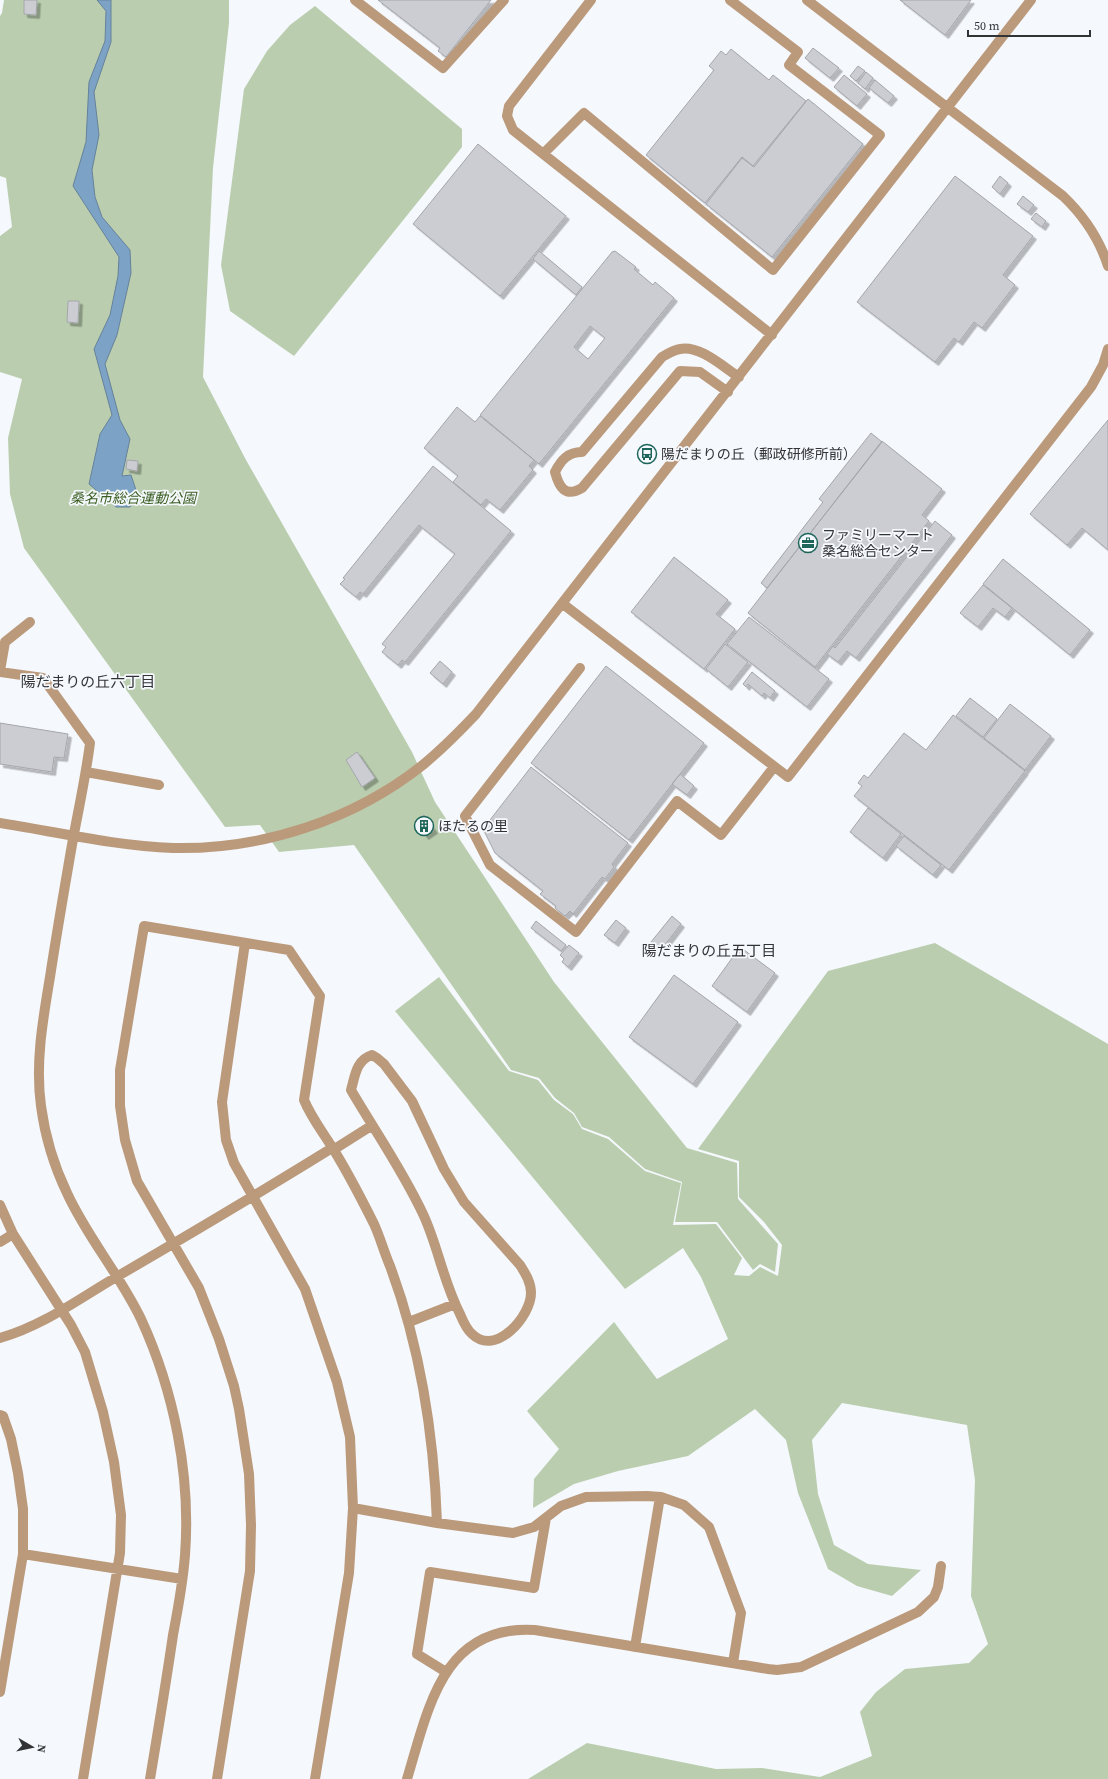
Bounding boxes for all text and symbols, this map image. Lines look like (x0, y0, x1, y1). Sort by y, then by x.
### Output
scale bar (968, 12, 1090, 38)
text: 50 m (974, 18, 1000, 34)
bus stop icon: 陽だまりの丘（郵政研修所前） (636, 443, 658, 465)
place label: 陽だまりの丘（郵政研修所前） (661, 444, 857, 464)
park label: 桑名市総合運動公園 (70, 488, 198, 508)
place label: ファミリーマート 桑名総合センター (822, 525, 934, 561)
office icon: ファミリーマート 桑名総合センター (797, 532, 819, 554)
district label: 陽だまりの丘六丁目 (21, 671, 155, 692)
building icon: ほたるの里 (413, 815, 435, 837)
place label: ほたるの里 (438, 816, 508, 836)
district label: 陽だまりの丘五丁目 (642, 940, 776, 961)
north arrow (12, 1727, 52, 1767)
text: N (33, 1743, 49, 1754)

